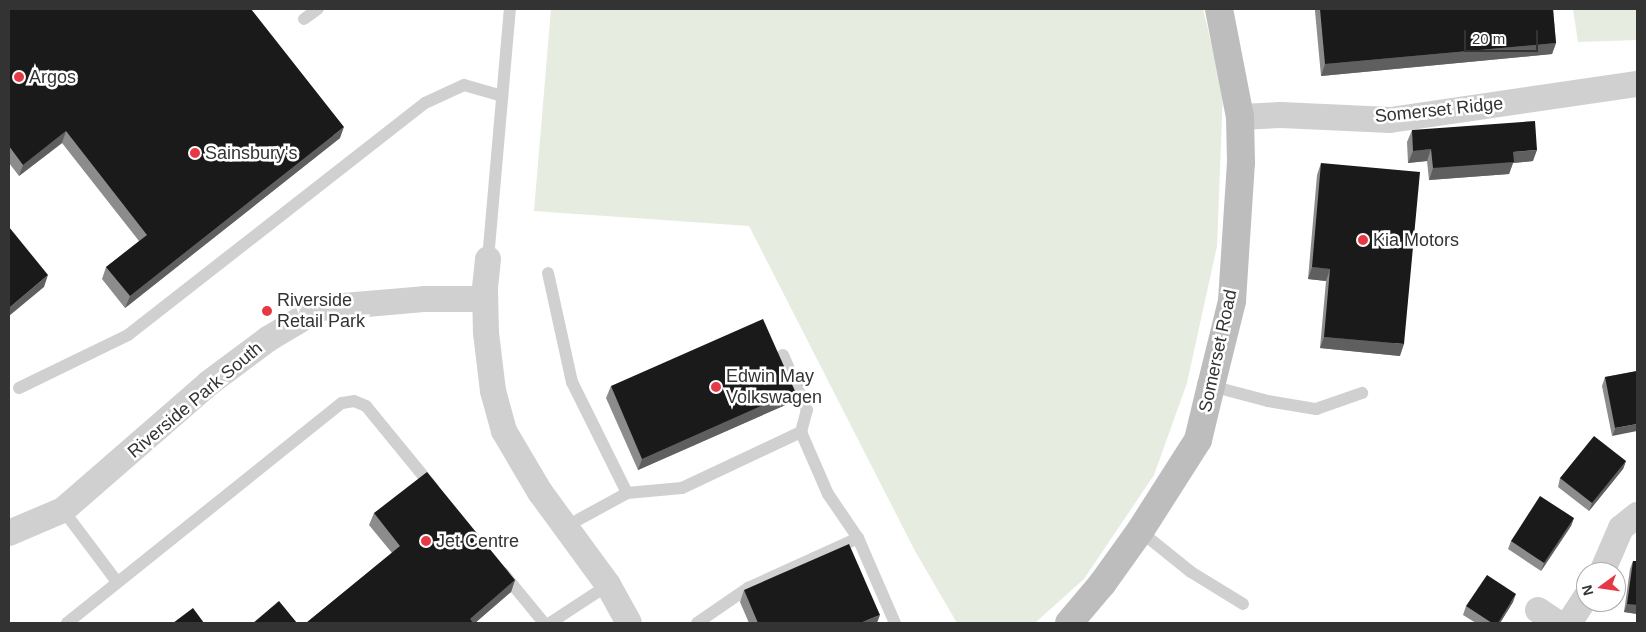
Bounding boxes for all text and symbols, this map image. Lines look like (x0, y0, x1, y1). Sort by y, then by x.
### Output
scale bar (1466, 20, 1540, 52)
text: 20 m (1472, 30, 1505, 47)
place label: Argos (29, 66, 76, 88)
marker: Argos (13, 71, 25, 83)
street label: Somerset Ridge (1374, 93, 1504, 127)
place label: Sainsbury's (205, 142, 297, 164)
marker: Sainsbury's (189, 147, 201, 159)
place label: Kia Motors (1373, 229, 1459, 251)
marker: Kia Motors (1357, 234, 1369, 246)
street label: Somerset Road (1194, 288, 1242, 414)
place label: Riverside Retail Park (277, 290, 365, 332)
marker: Riverside Retail Park (261, 305, 273, 317)
street label: Riverside Park South (123, 337, 267, 463)
place label: Edwin May Volkswagen (726, 366, 822, 408)
marker: Edwin May Volkswagen (710, 381, 722, 393)
place label: Jet Centre (436, 530, 519, 552)
marker: Jet Centre (420, 535, 432, 547)
north arrow (1576, 562, 1626, 612)
text: N (1578, 584, 1596, 597)

